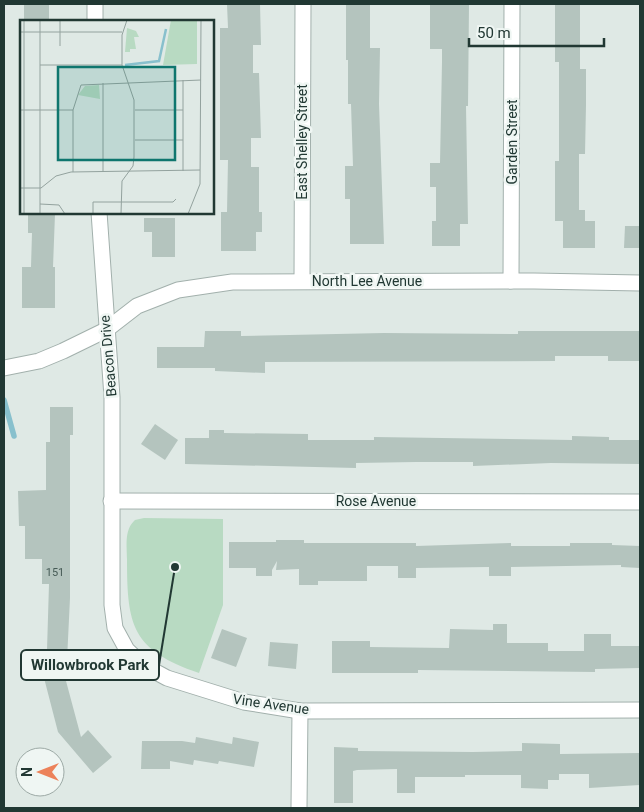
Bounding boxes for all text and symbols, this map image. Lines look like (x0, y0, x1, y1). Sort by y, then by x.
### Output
scale bar (469, 15, 604, 47)
inset map (20, 20, 214, 214)
text: 50 m (477, 24, 511, 42)
street label: East Shelley Street (294, 84, 310, 200)
street label: Garden Street (504, 99, 520, 185)
street label: North Lee Avenue (312, 273, 422, 289)
street label: Beacon Drive (96, 315, 120, 397)
street label: Rose Avenue (336, 493, 416, 509)
house number: 151 (46, 566, 64, 579)
callout: Willowbrook Park (21, 650, 159, 680)
text: Willowbrook Park (31, 656, 150, 674)
street label: Vine Avenue (232, 691, 310, 717)
north arrow (15, 747, 65, 797)
text: N (19, 767, 35, 777)

